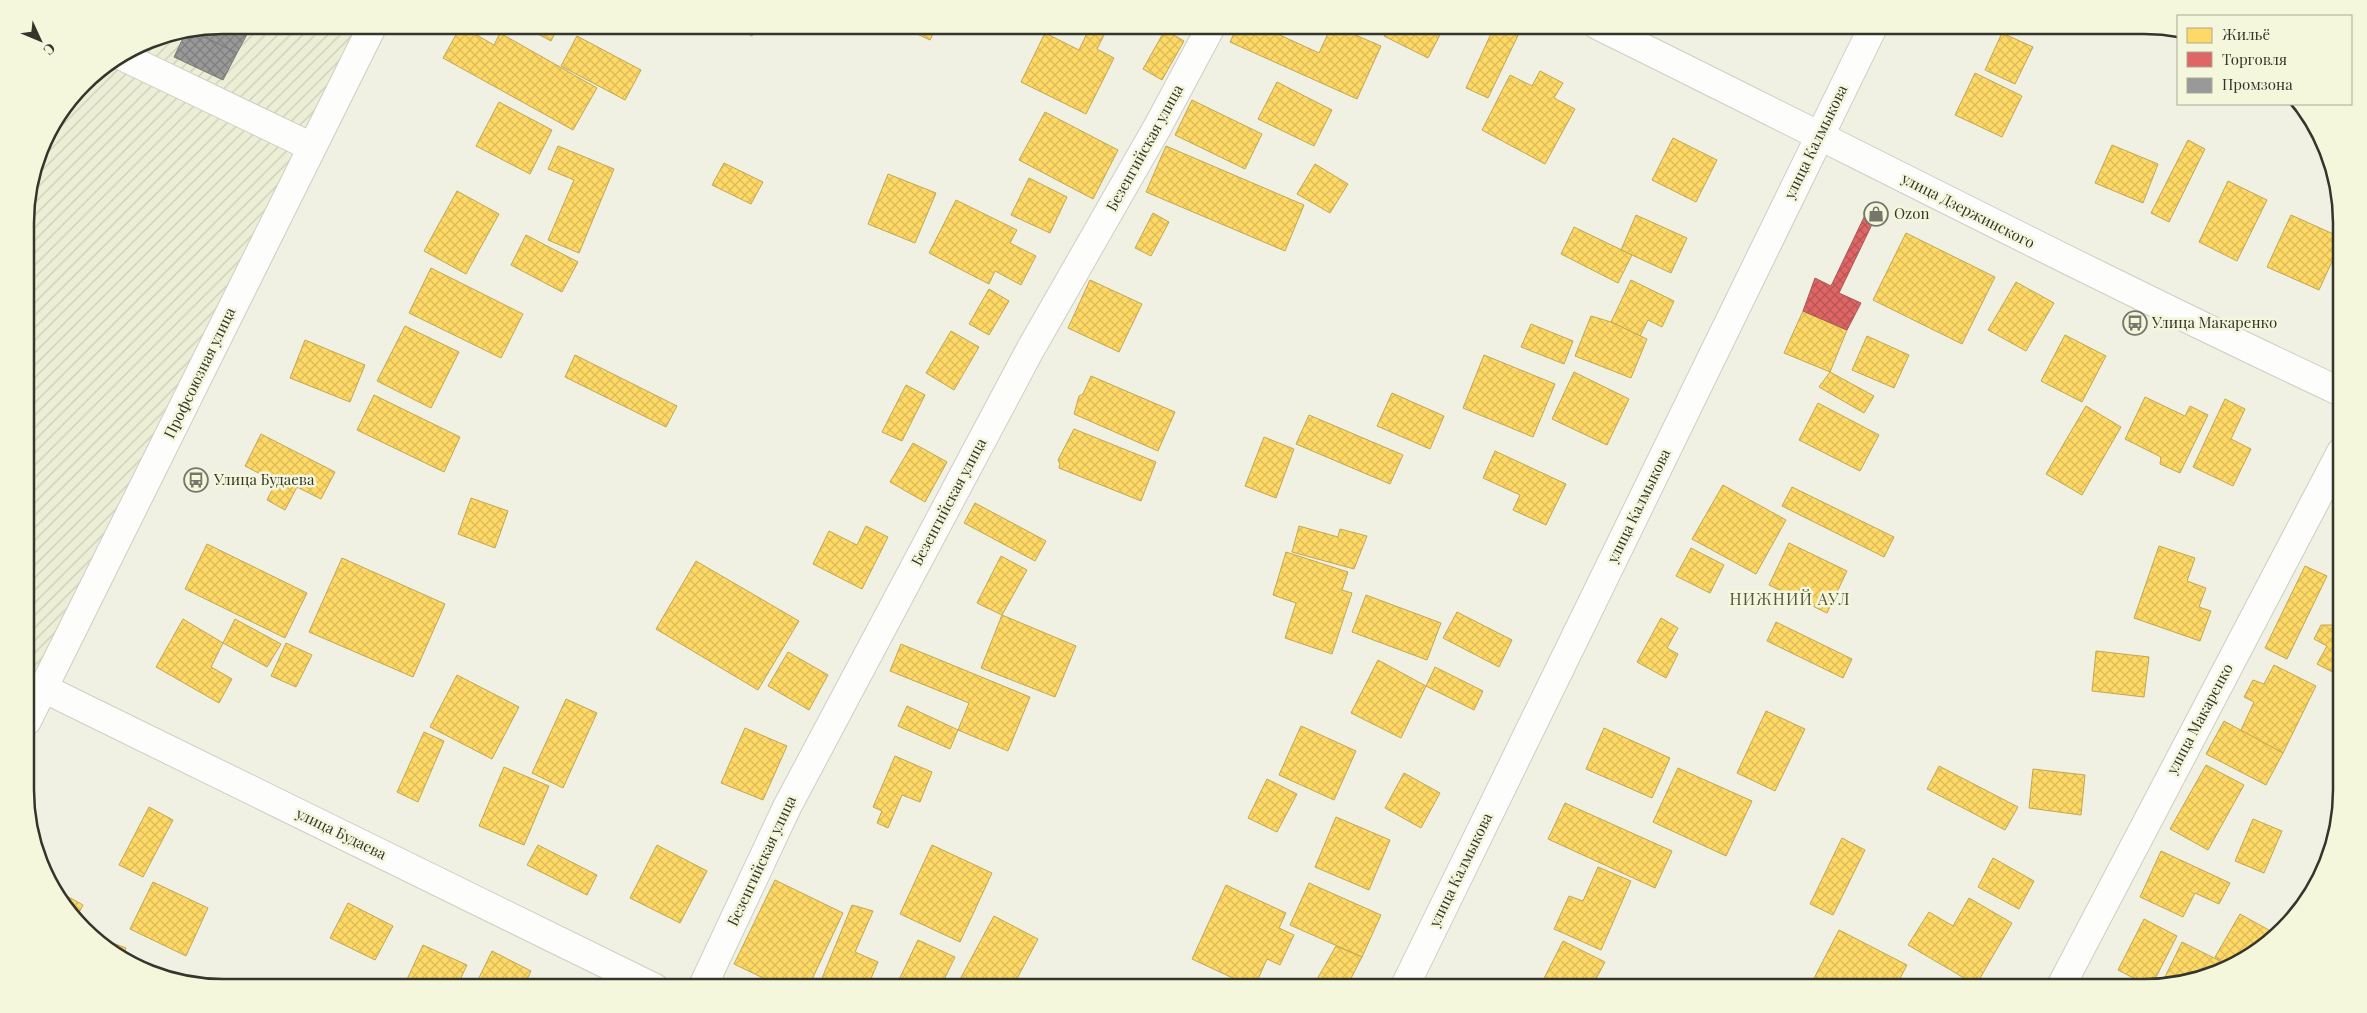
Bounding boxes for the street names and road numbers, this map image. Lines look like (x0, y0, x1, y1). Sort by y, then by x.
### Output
street label: Безенгийская улица (1101, 80, 1187, 214)
street label: улица Калмыкова (1778, 81, 1852, 203)
street label: улица Дзержинского (1898, 167, 2038, 252)
street label: Профсоюзная улица (159, 303, 240, 441)
street label: Безенгийская улица (906, 434, 990, 569)
street label: улица Калмыкова (1601, 445, 1675, 567)
street label: улица Макаренко (2161, 660, 2237, 778)
street label: Безенгийская улица (722, 792, 800, 929)
street label: улица Будаева (292, 802, 390, 864)
street label: улица Калмыкова (1423, 809, 1497, 931)

